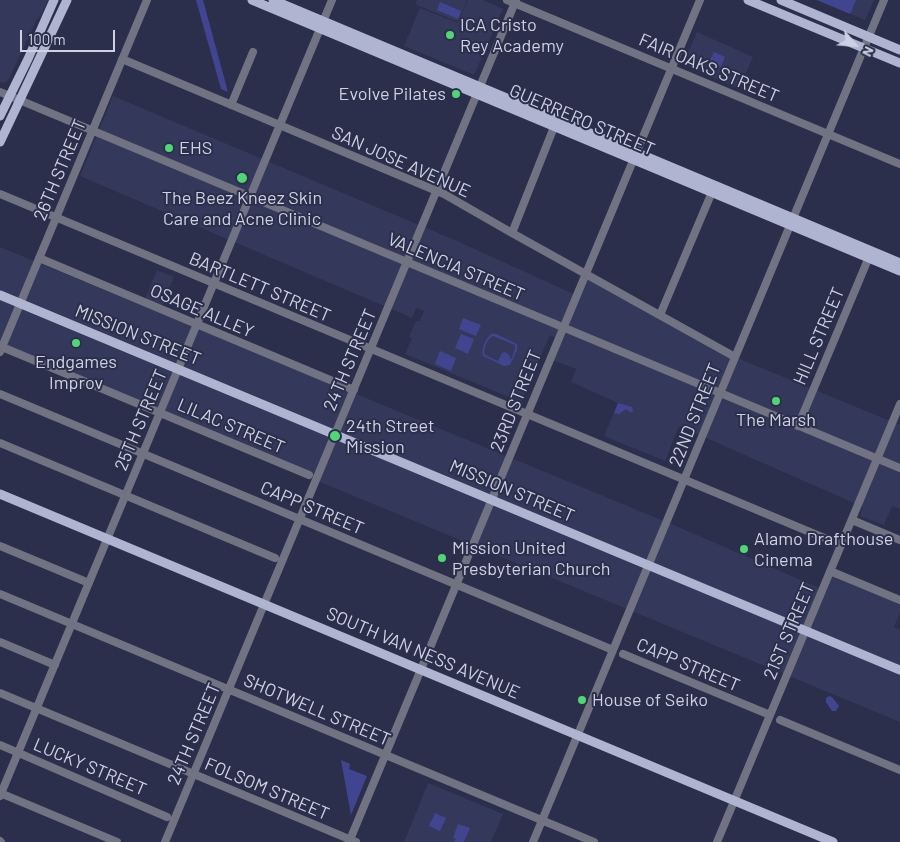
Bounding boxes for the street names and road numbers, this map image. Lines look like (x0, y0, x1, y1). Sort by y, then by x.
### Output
street label: FAIR OAKS STREET (636, 29, 782, 107)
street label: GUERRERO STREET (506, 80, 658, 160)
street label: 26TH STREET (29, 116, 91, 224)
street label: SAN JOSE AVENUE (328, 122, 474, 202)
street label: VALENCIA STREET (384, 228, 528, 306)
street label: BARTLETT STREET (186, 247, 334, 327)
street label: OSAGE ALLEY (147, 279, 257, 343)
street label: HILL STREET (789, 284, 849, 388)
street label: MISSION STREET (72, 300, 204, 370)
street label: 24TH STREET (319, 306, 381, 414)
street label: 23RD STREET (486, 347, 546, 455)
street label: 22ND STREET (665, 360, 725, 470)
street label: 25TH STREET (110, 366, 172, 474)
street label: LILAC STREET (174, 394, 288, 458)
street label: MISSION STREET (446, 455, 578, 527)
street label: CAPP STREET (257, 477, 367, 539)
street label: 21ST STREET (759, 579, 819, 683)
street label: SOUTH VAN NESS AVENUE (323, 602, 523, 704)
street label: CAPP STREET (633, 634, 743, 696)
street label: SHOTWELL STREET (240, 669, 394, 751)
street label: 24TH STREET (163, 680, 225, 788)
street label: LUCKY STREET (30, 733, 150, 801)
street label: FOLSOM STREET (201, 753, 333, 825)

